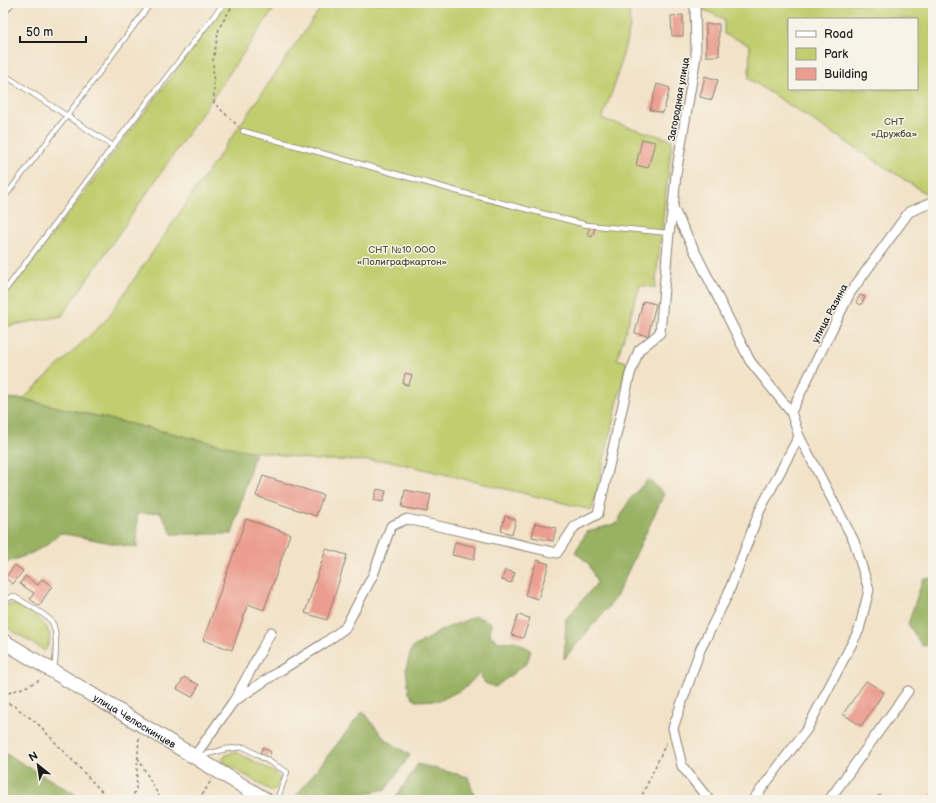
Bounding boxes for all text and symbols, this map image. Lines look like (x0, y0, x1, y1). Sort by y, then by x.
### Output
scale bar (20, 18, 86, 44)
legend (788, 18, 918, 90)
text: 50 m (26, 25, 53, 40)
text: Road (824, 27, 853, 42)
text: Park (824, 47, 848, 62)
street label: Загородная улица (666, 56, 692, 142)
text: Building (824, 67, 868, 82)
park label: СНТ «Дружба» (871, 116, 918, 140)
park label: СНТ №10 ООО «Полиграфкартон» (357, 244, 448, 268)
street label: улица Разина (809, 282, 850, 345)
street label: улица Челюскинцев (91, 692, 178, 751)
north arrow (18, 745, 58, 785)
text: N (26, 749, 40, 764)

